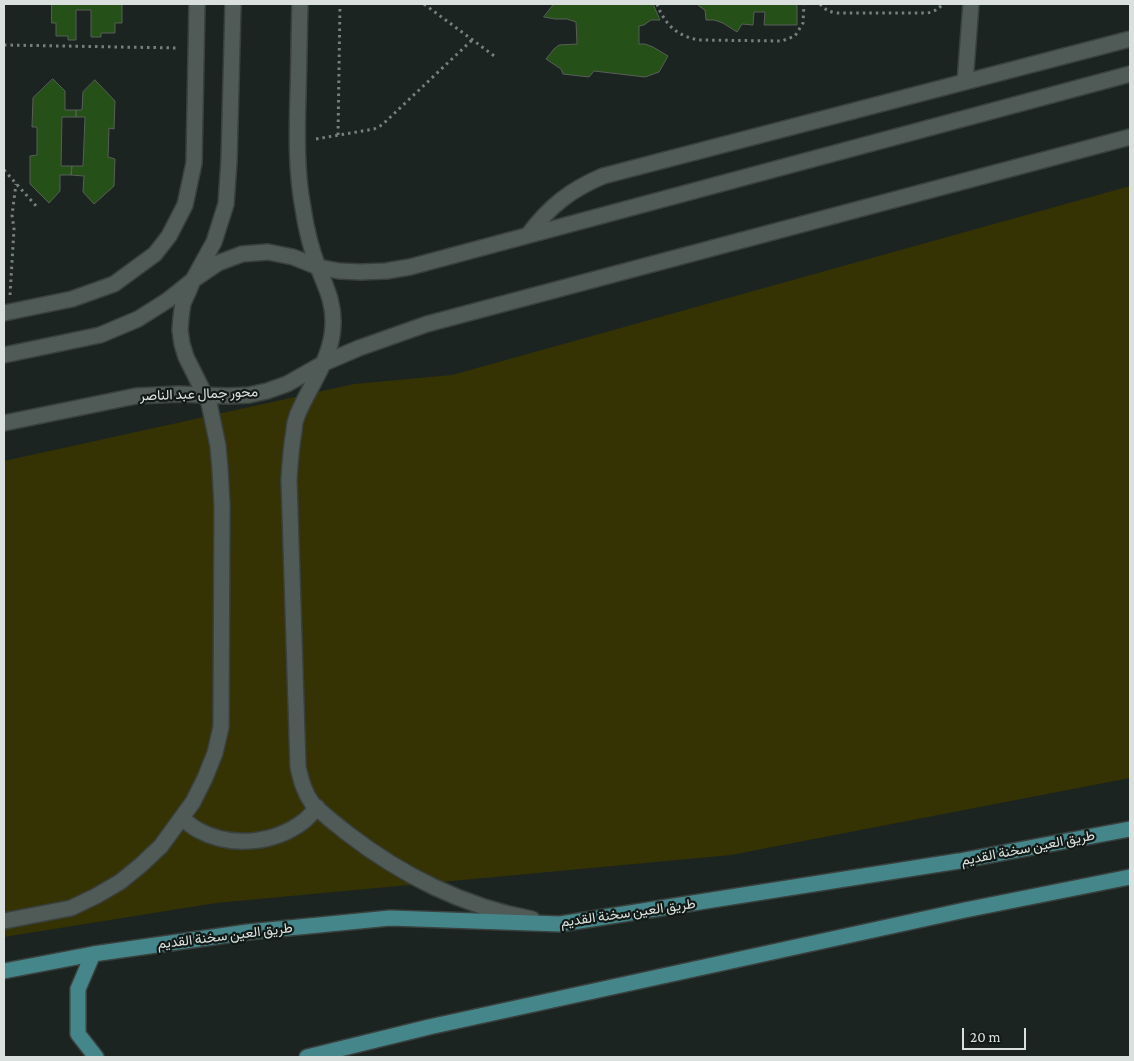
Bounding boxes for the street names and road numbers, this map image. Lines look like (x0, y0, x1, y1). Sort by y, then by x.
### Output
street label: محور جمال عبد الناصر (140, 384, 258, 404)
street label: طريق العين سخنة القديم (960, 827, 1096, 869)
street label: طريق العين سخنة القديم (559, 895, 697, 931)
street label: طريق العين سخنة القديم (156, 919, 294, 953)

